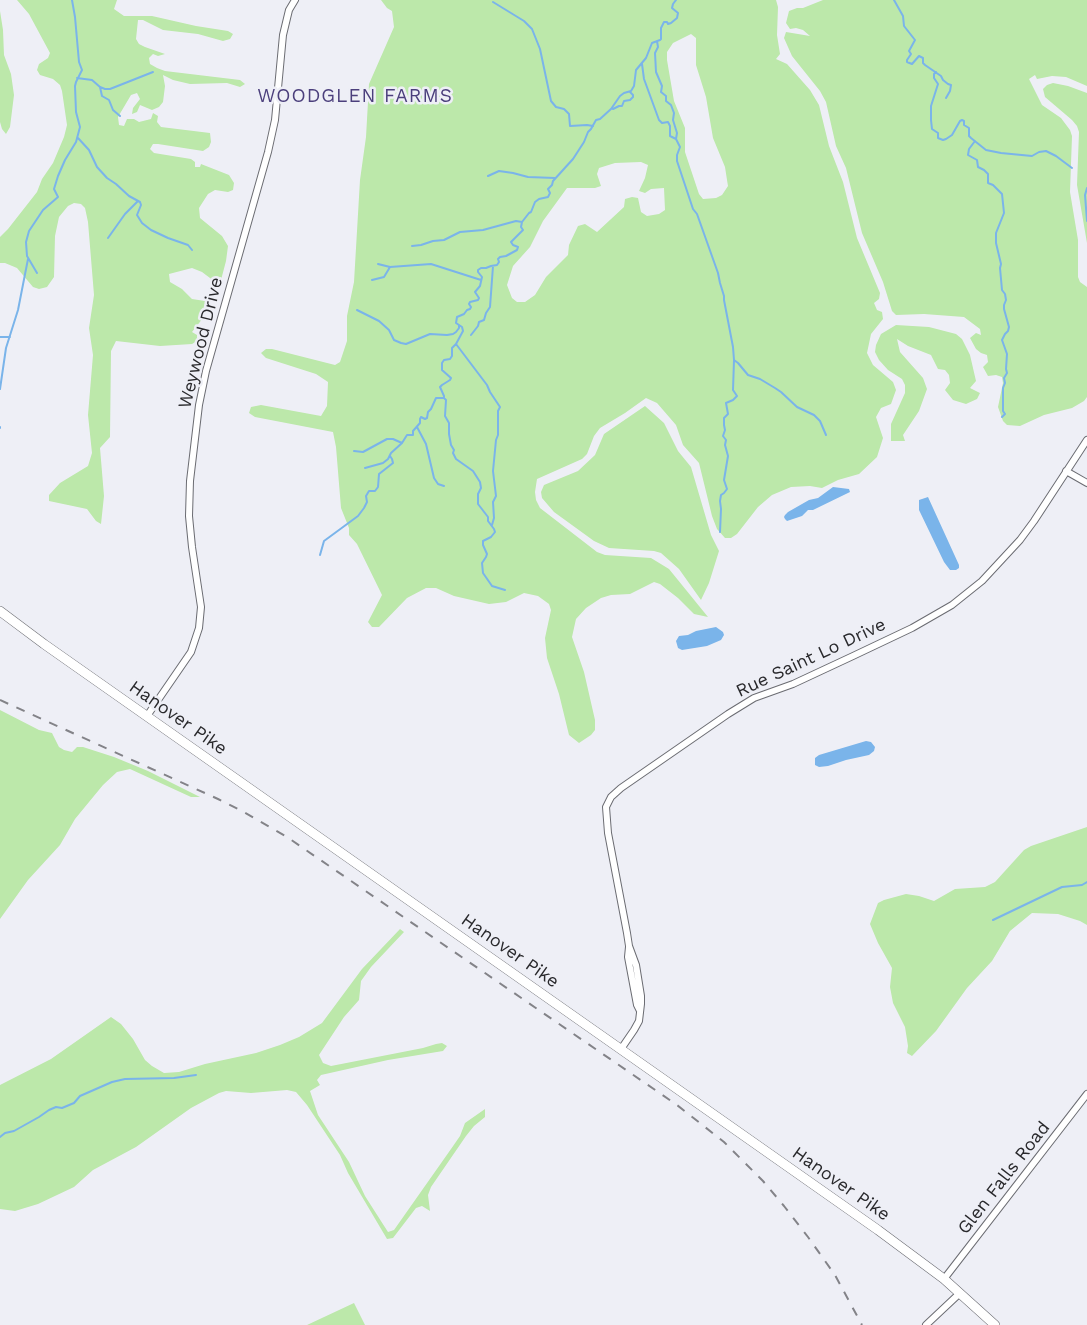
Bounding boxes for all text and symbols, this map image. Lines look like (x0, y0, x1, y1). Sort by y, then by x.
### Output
district label: WOODGLEN FARMS (255, 85, 455, 107)
street label: Weywood Drive (174, 275, 228, 411)
street label: Rue Saint Lo Drive (733, 614, 889, 702)
street label: Hanover Pike (125, 676, 231, 760)
street label: Hanover Pike (457, 909, 563, 993)
street label: Glen Falls Road (953, 1117, 1055, 1239)
street label: Hanover Pike (788, 1142, 894, 1226)

